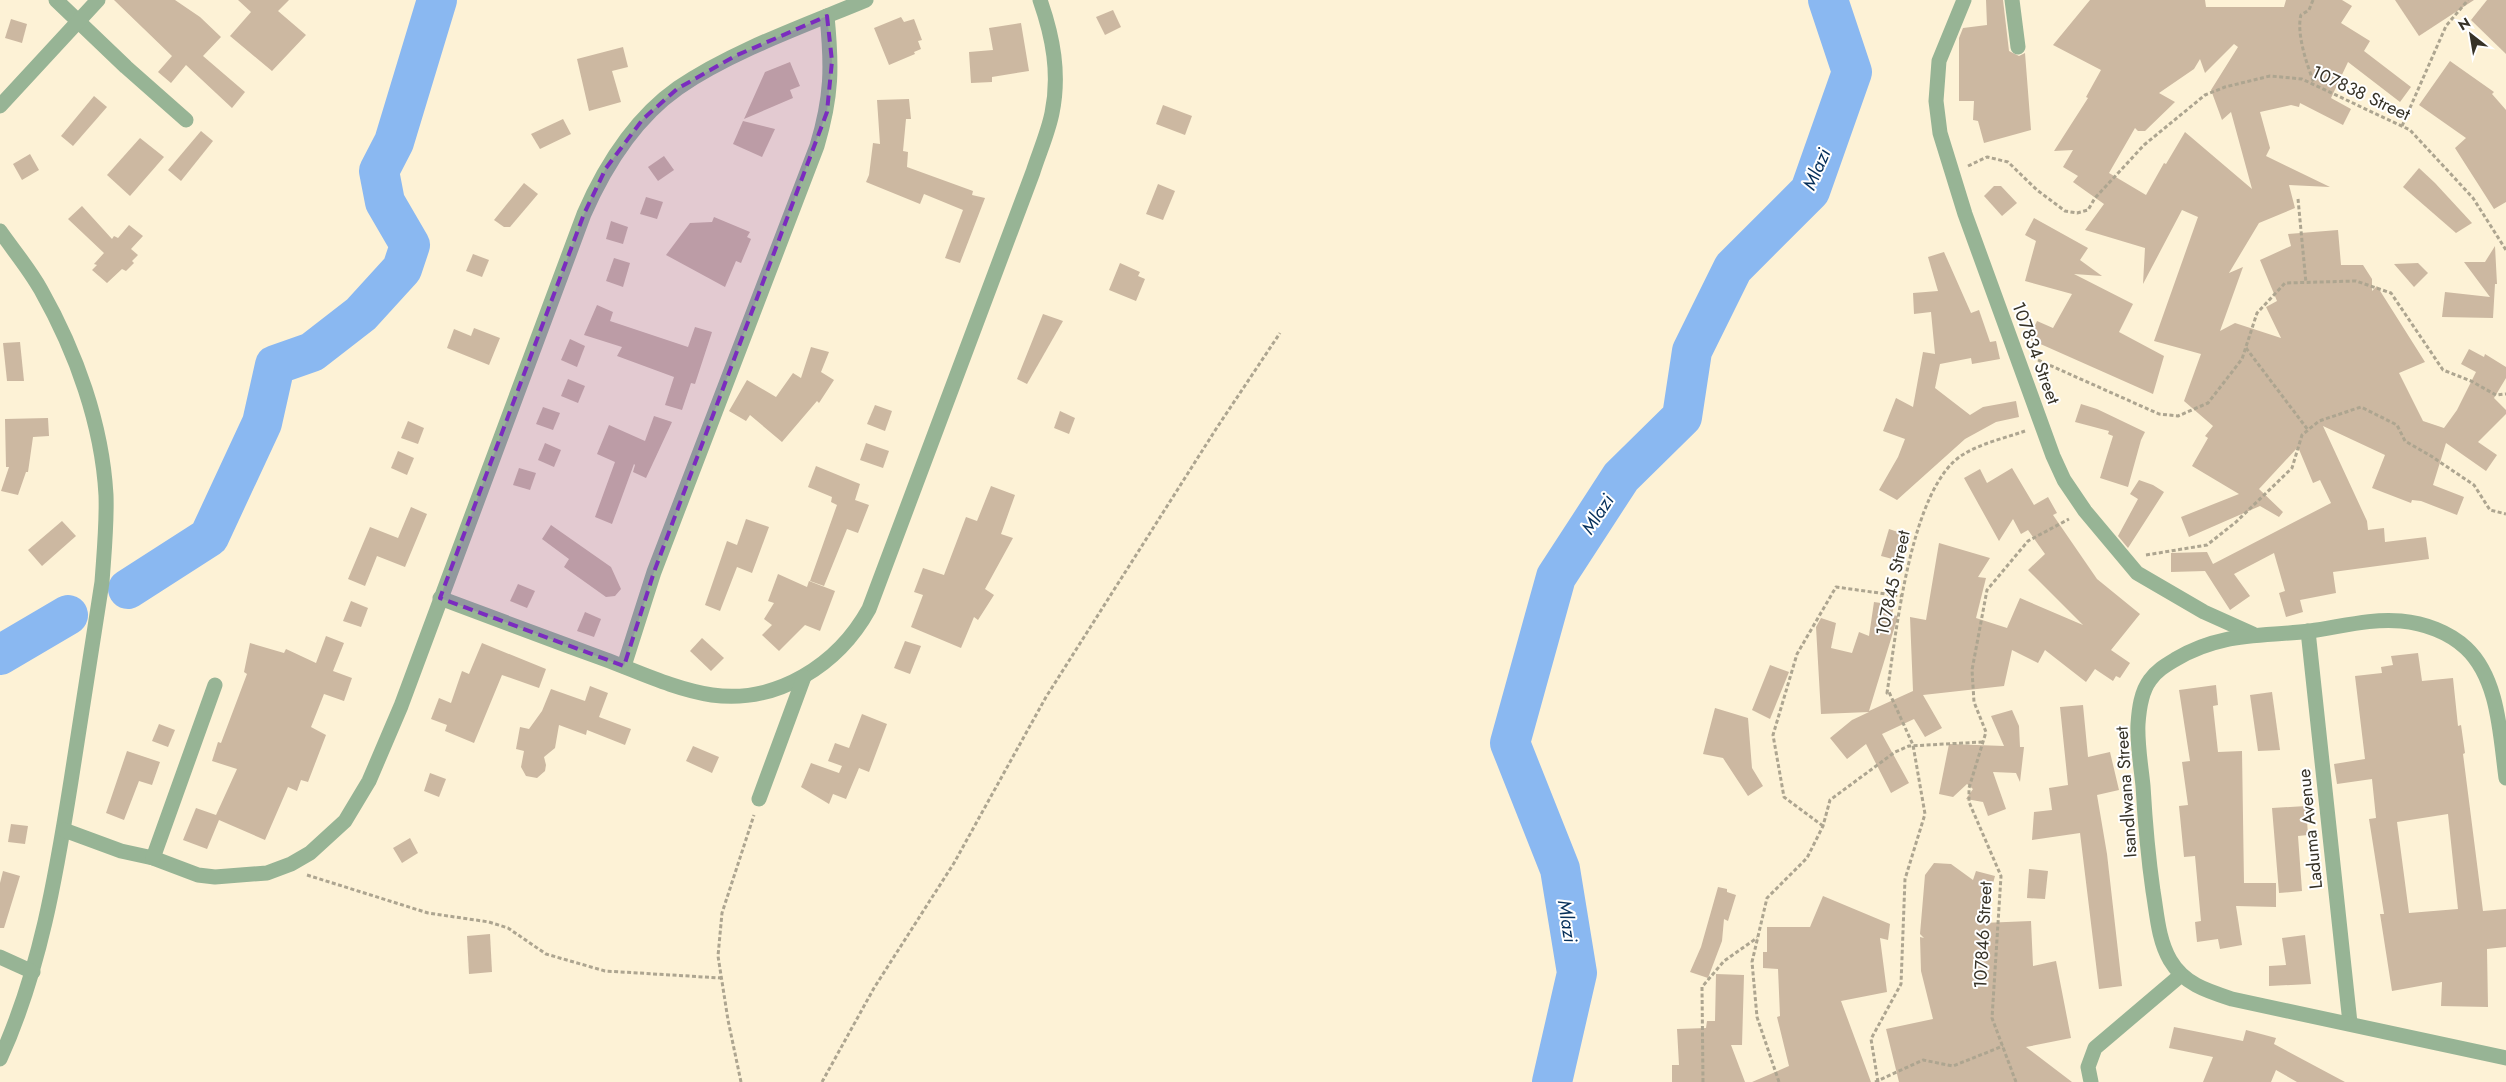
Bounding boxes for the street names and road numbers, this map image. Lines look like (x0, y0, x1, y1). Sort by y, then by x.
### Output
street label: 107838 Street (2307, 59, 2415, 128)
street label: 107834 Street (2006, 298, 2067, 408)
street label: 107845 Street (1869, 527, 1917, 638)
street label: Isandlwana Street (2108, 725, 2144, 859)
street label: Laduma Avenue (2291, 768, 2329, 890)
street label: 107846 Street (1967, 880, 1999, 989)

